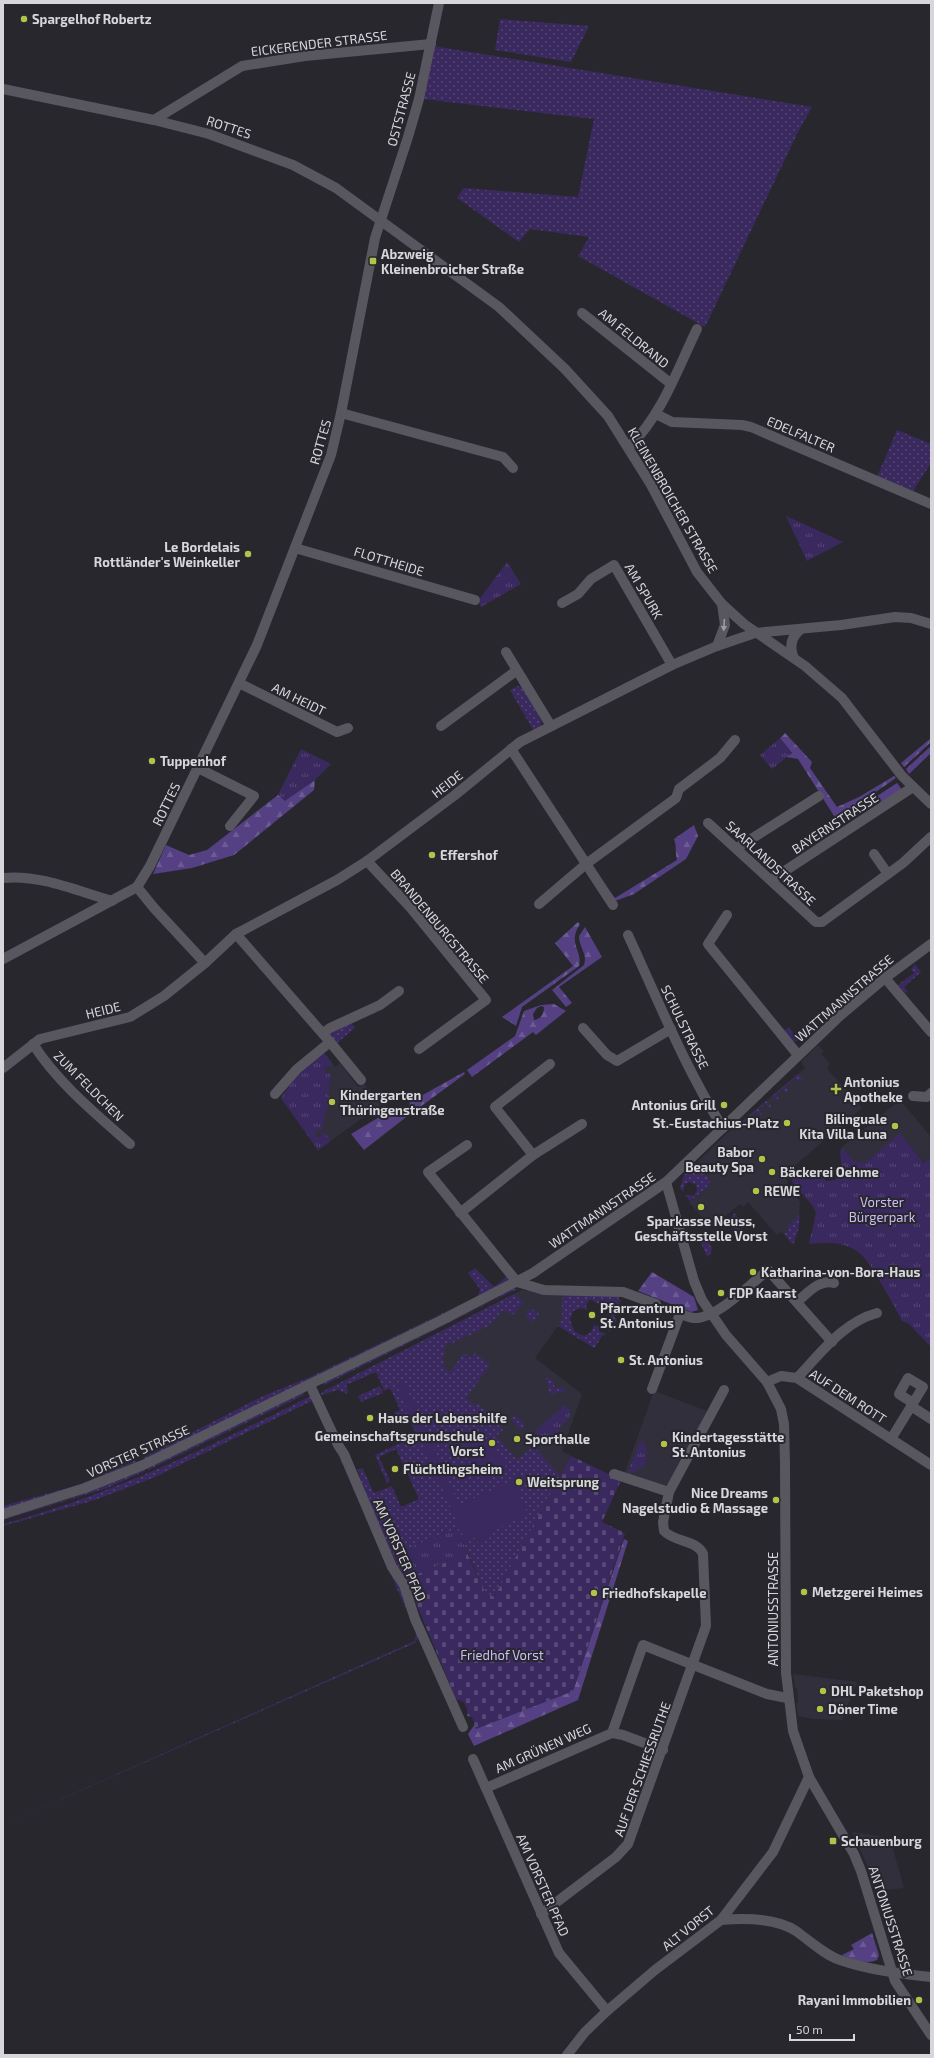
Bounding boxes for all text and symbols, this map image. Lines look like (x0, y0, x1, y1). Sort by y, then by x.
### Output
place label: Spargelhof Robertz (32, 11, 152, 27)
marker: Spargelhof Robertz (19, 14, 29, 24)
street label: EICKERENDER STRASSE (250, 27, 388, 59)
street label: OSTSTRASSE (383, 70, 419, 148)
street label: ROTTES (205, 112, 253, 142)
place label: Abzweig Kleinenbroicher Straße (381, 246, 524, 277)
marker: Abzweig Kleinenbroicher Straße (368, 256, 378, 266)
street label: AM FELDRAND (596, 305, 672, 371)
street label: EDELFALTER (764, 412, 838, 456)
street label: ROTTES (306, 418, 334, 466)
street label: KLEINENBROICHER STRASSE (625, 424, 721, 576)
place label: Le Bordelais Rottländer's Weinkeller (94, 539, 240, 570)
street label: FLOTTHEIDE (352, 543, 426, 579)
marker: Le Bordelais Rottländer's Weinkeller (243, 549, 253, 559)
street label: AM SPURK (622, 560, 667, 622)
one-way arrow (721, 619, 728, 631)
street label: AM HEIDT (270, 679, 329, 719)
place label: Tuppenhof (160, 753, 227, 769)
marker: Tuppenhof (147, 756, 157, 766)
street label: HEIDE (428, 767, 466, 801)
street label: ROTTES (149, 780, 183, 828)
street label: BAYERNSTRASSE (789, 789, 881, 857)
street label: SAARLANDSTRASSE (723, 817, 819, 909)
place label: Effershof (440, 847, 499, 863)
marker: Effershof (427, 850, 437, 860)
street label: BRANDENBURGSTRASSE (388, 866, 492, 986)
street label: WATTMANNSTRASSE (792, 951, 896, 1045)
street label: SCHULSTRASSE (658, 982, 712, 1072)
street label: HEIDE (84, 998, 122, 1022)
street label: ZUM FELDCHEN (51, 1048, 127, 1124)
place label: Antonius Apotheke (844, 1074, 903, 1105)
marker: Antonius Apotheke (831, 1084, 841, 1094)
place label: Kindergarten Thüringenstraße (340, 1087, 445, 1118)
marker: Kindergarten Thüringenstraße (327, 1097, 337, 1107)
place label: Antonius Grill (632, 1097, 717, 1113)
marker: Antonius Grill (719, 1100, 729, 1110)
place label: Bilinguale Kita Villa Luna (799, 1111, 887, 1142)
place label: St.-Eustachius-Platz (653, 1115, 779, 1131)
marker: St.-Eustachius-Platz (782, 1118, 792, 1128)
marker: Bilinguale Kita Villa Luna (890, 1121, 900, 1131)
place label: Babor Beauty Spa (685, 1144, 754, 1175)
marker: Babor Beauty Spa (757, 1154, 767, 1164)
place label: Bäckerei Oehme (780, 1164, 879, 1180)
marker: Bäckerei Oehme (767, 1167, 777, 1177)
street label: WATTMANNSTRASSE (546, 1168, 658, 1252)
place label: REWE (764, 1183, 800, 1199)
marker: REWE (751, 1186, 761, 1196)
park label: Vorster Bürgerpark (849, 1194, 916, 1225)
marker: Sparkasse Neuss, Geschäftsstelle Vorst (696, 1202, 706, 1212)
place label: Sparkasse Neuss, Geschäftsstelle Vorst (634, 1213, 768, 1244)
place label: Katharina-von-Bora-Haus (761, 1264, 920, 1280)
marker: Katharina-von-Bora-Haus (748, 1267, 758, 1277)
place label: FDP Kaarst (729, 1285, 797, 1301)
marker: FDP Kaarst (716, 1288, 726, 1298)
place label: Pfarrzentrum St. Antonius (600, 1300, 684, 1331)
marker: Pfarrzentrum St. Antonius (587, 1310, 597, 1320)
place label: St. Antonius (629, 1352, 703, 1368)
marker: St. Antonius (616, 1355, 626, 1365)
street label: AUF DEM ROTT (807, 1365, 890, 1427)
place label: Haus der Lebenshilfe (378, 1410, 507, 1426)
marker: Haus der Lebenshilfe (365, 1413, 375, 1423)
street label: VORSTER STRASSE (84, 1421, 192, 1481)
place label: Gemeinschaftsgrundschule Vorst (315, 1428, 485, 1459)
place label: Kindertagesstätte St. Antonius (672, 1429, 784, 1460)
place label: Sporthalle (525, 1431, 590, 1447)
marker: Sporthalle (512, 1434, 522, 1444)
marker: Gemeinschaftsgrundschule Vorst (487, 1438, 497, 1448)
marker: Kindertagesstätte St. Antonius (659, 1439, 669, 1449)
place label: Flüchtlingsheim (403, 1461, 502, 1477)
marker: Flüchtlingsheim (390, 1464, 400, 1474)
place label: Weitsprung (527, 1474, 599, 1490)
marker: Weitsprung (514, 1477, 524, 1487)
place label: Nice Dreams Nagelstudio & Massage (622, 1485, 768, 1516)
marker: Nice Dreams Nagelstudio & Massage (771, 1495, 781, 1505)
street label: AM VORSTER PFAD (370, 1496, 430, 1604)
street label: ANTONIUSSTRASSE (765, 1552, 781, 1666)
place label: Metzgerei Heimes (812, 1584, 923, 1600)
place label: Friedhofskapelle (602, 1585, 707, 1601)
marker: Metzgerei Heimes (799, 1587, 809, 1597)
marker: Friedhofskapelle (589, 1588, 599, 1598)
park label: Friedhof Vorst (460, 1647, 544, 1663)
place label: DHL Paketshop (831, 1683, 924, 1699)
marker: DHL Paketshop (818, 1686, 828, 1696)
street label: AUF DER SCHIESSRUTHE (610, 1700, 674, 1838)
place label: Döner Time (828, 1701, 898, 1717)
marker: Döner Time (815, 1704, 825, 1714)
street label: AM GRÜNEN WEG (493, 1720, 593, 1776)
street label: AM VORSTER PFAD (513, 1831, 573, 1939)
place label: Schauenburg (841, 1833, 922, 1849)
marker: Schauenburg (828, 1836, 838, 1846)
street label: ANTONIUSSTRASSE (866, 1864, 916, 1978)
street label: ALT VORST (659, 1902, 718, 1954)
place label: Rayani Immobilien (798, 1992, 911, 2008)
marker: Rayani Immobilien (914, 1995, 924, 2005)
scale bar (790, 2016, 854, 2042)
text: 50 m (796, 2022, 823, 2036)

